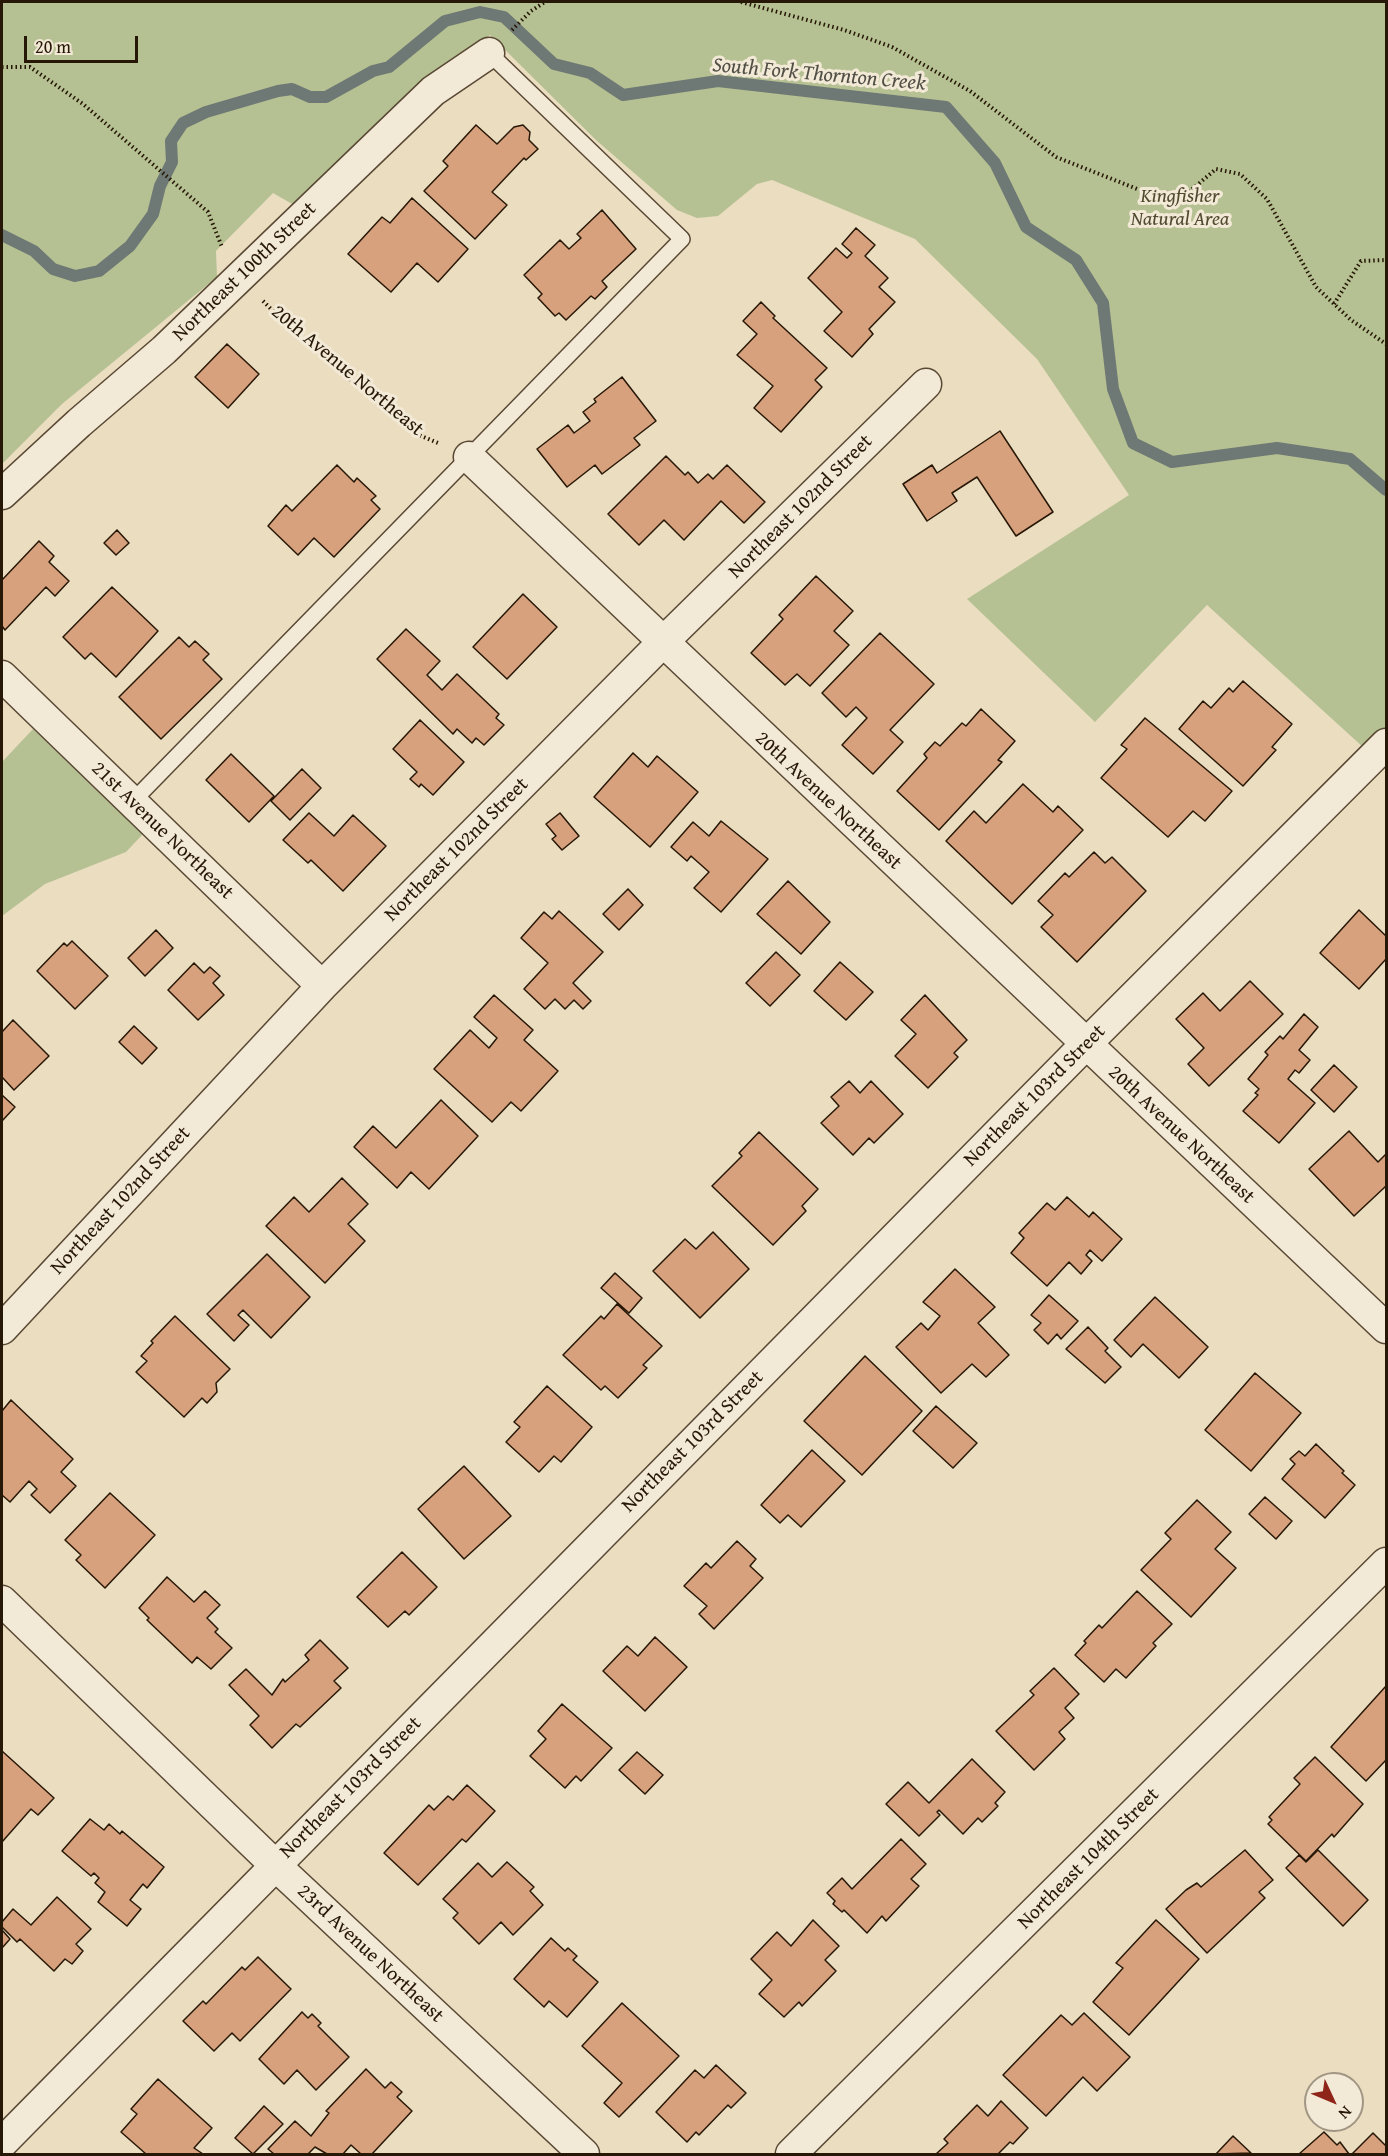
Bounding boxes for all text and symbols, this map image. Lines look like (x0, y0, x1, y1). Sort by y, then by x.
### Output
scale bar (27, 24, 141, 62)
text: 20 m (35, 33, 71, 60)
water label: South Fork Thornton Creek (711, 53, 927, 97)
park label: Kingfisher Natural Area (1131, 185, 1229, 232)
street label: Northeast 100th Street (168, 197, 322, 347)
street label: 20th Avenue Northeast (266, 300, 428, 442)
street label: Northeast 102nd Street (724, 430, 878, 584)
street label: 20th Avenue Northeast (750, 727, 906, 875)
street label: 21st Avenue Northeast (86, 757, 238, 905)
street label: Northeast 102nd Street (380, 773, 534, 927)
street label: Northeast 103rd Street (959, 1020, 1111, 1172)
street label: 20th Avenue Northeast (1103, 1061, 1259, 1209)
street label: Northeast 102nd Street (46, 1122, 196, 1280)
street label: Northeast 103rd Street (617, 1366, 769, 1518)
street label: Northeast 103rd Street (275, 1712, 427, 1864)
street label: Northeast 104th Street (1013, 1783, 1165, 1935)
street label: 23rd Avenue Northeast (292, 1880, 448, 2028)
north arrow (1304, 2072, 1364, 2132)
text: N (1333, 2101, 1358, 2125)

